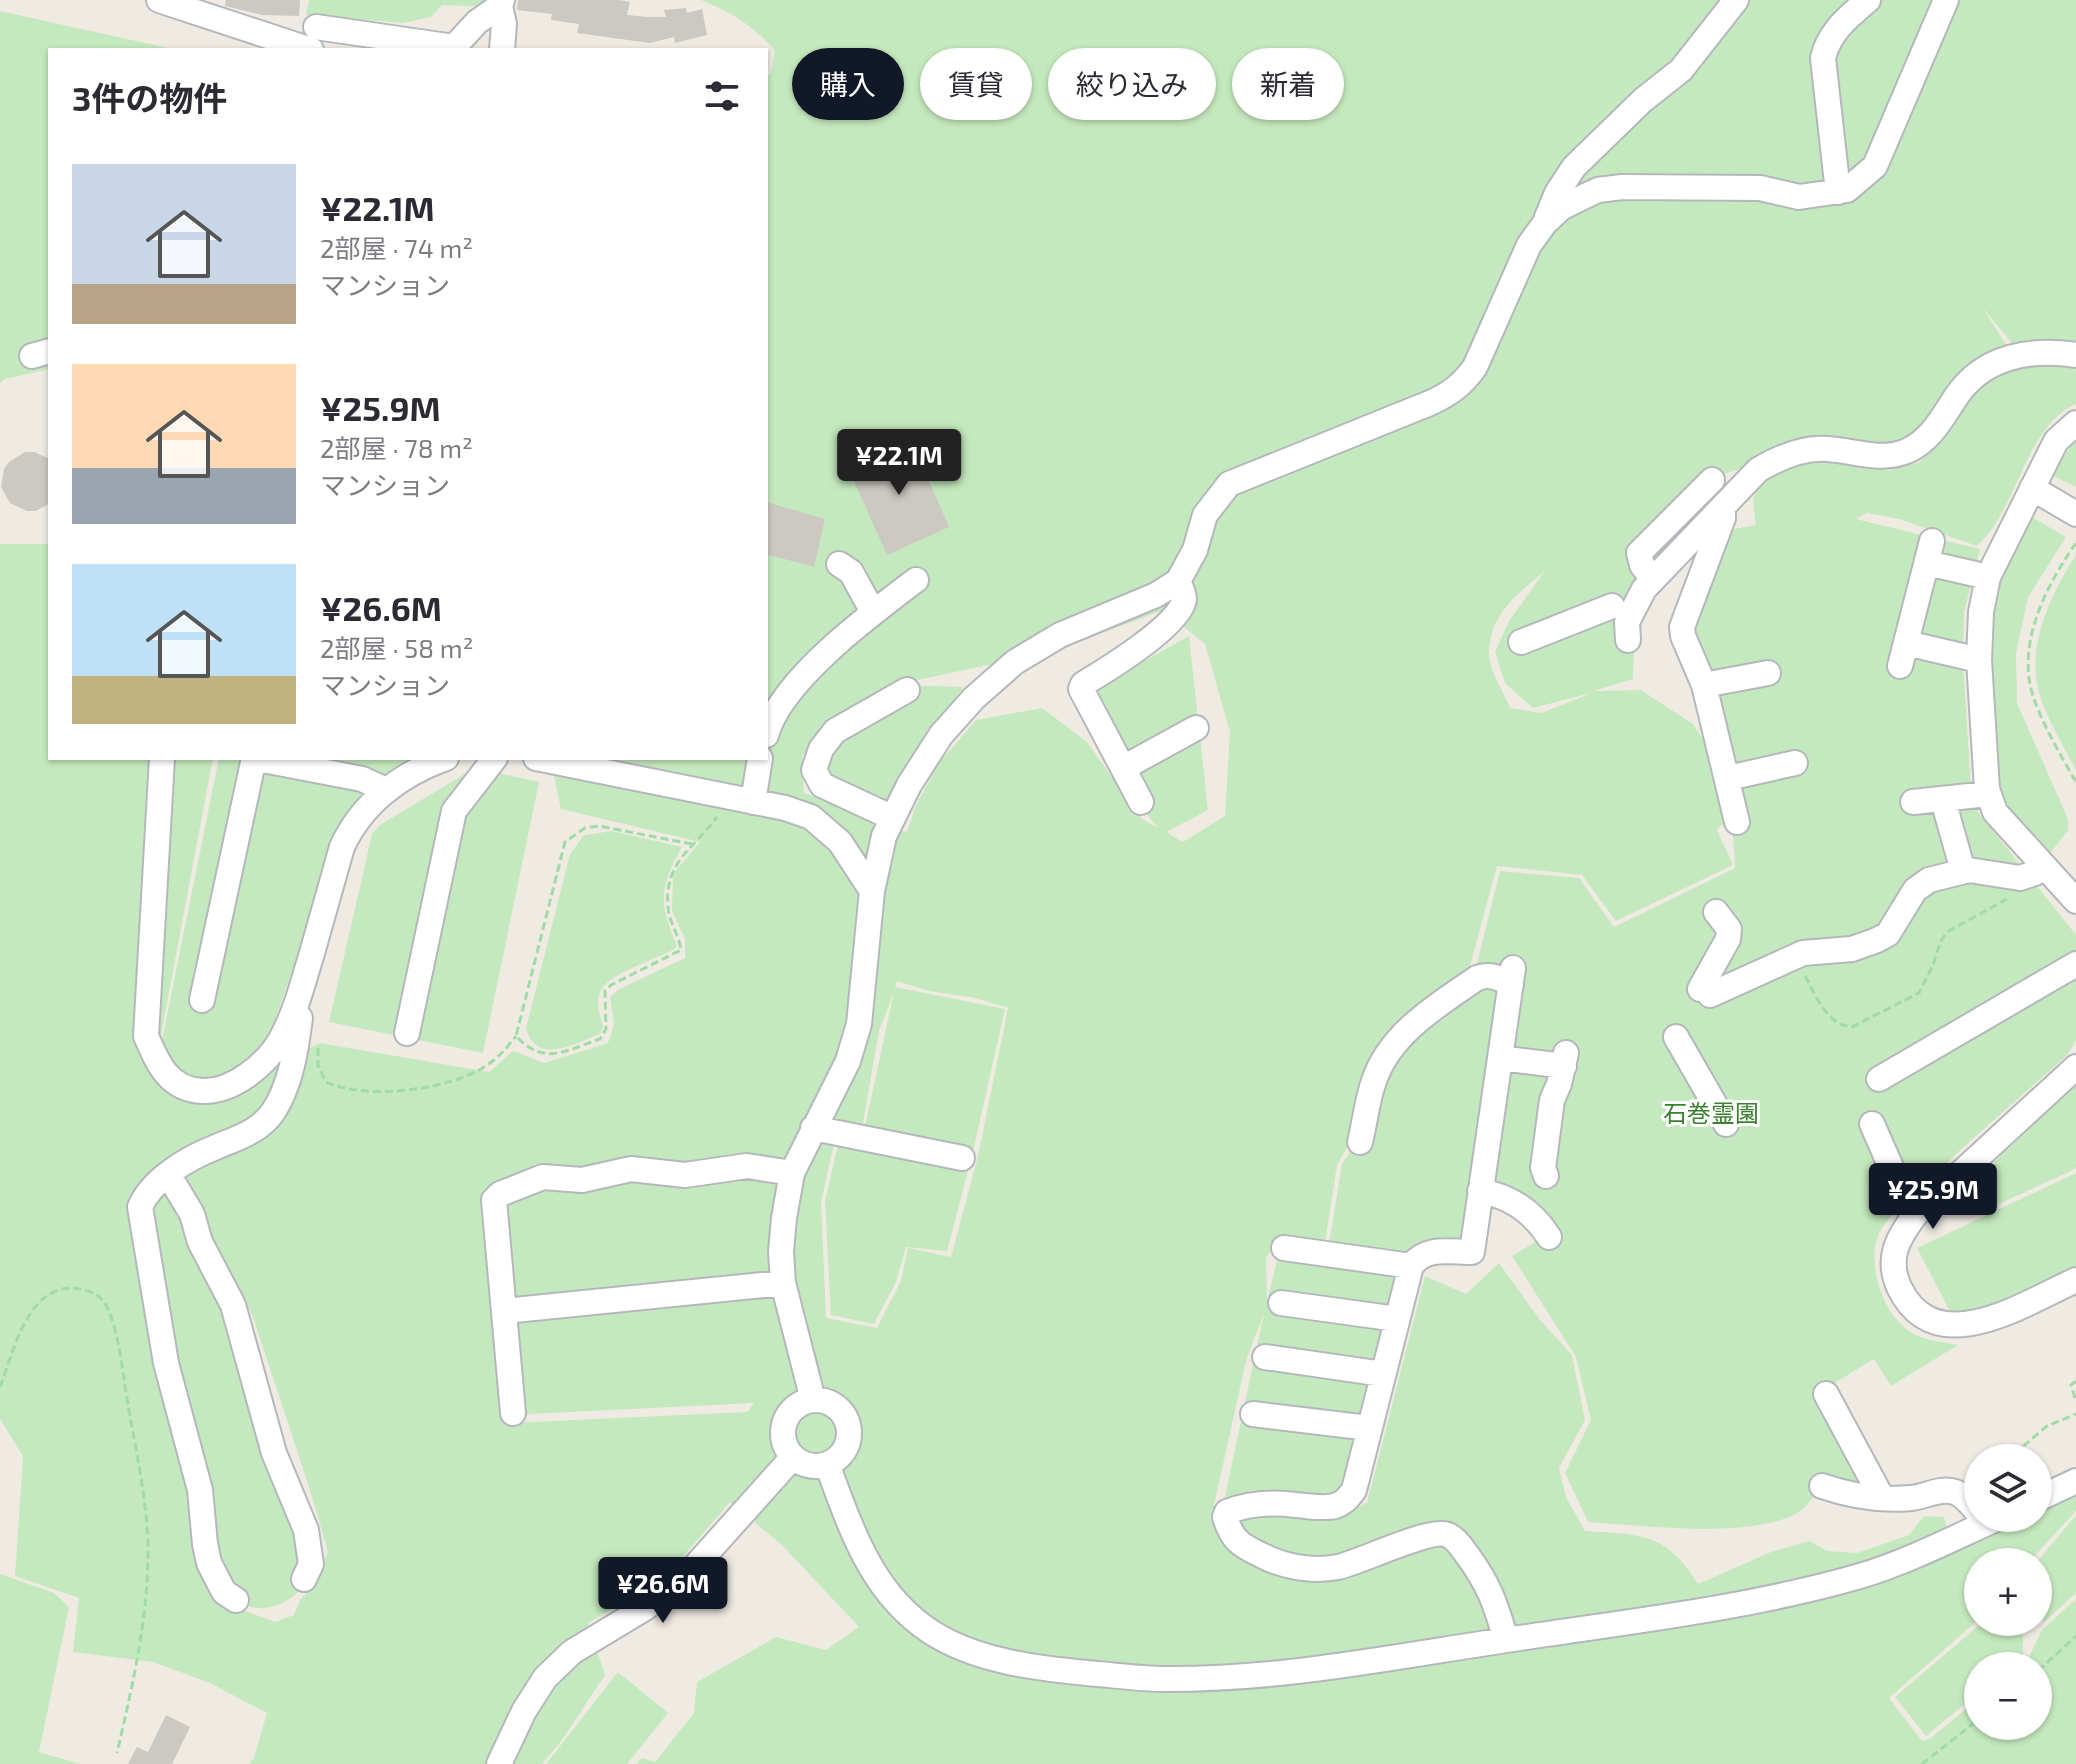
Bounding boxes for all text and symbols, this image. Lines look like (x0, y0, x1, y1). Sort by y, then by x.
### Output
chip: 購入 (792, 48, 904, 120)
chip: 賃貸 (920, 48, 1032, 120)
chip: 絞り込み (1048, 48, 1216, 120)
chip: 新着 (1232, 48, 1344, 120)
icon: filters (700, 74, 744, 118)
text: 3件の物件 (72, 77, 227, 118)
text: ¥22.1M (320, 187, 435, 228)
icon: home (136, 196, 232, 292)
text: 2部屋 · 74 m² (320, 232, 473, 263)
text: マンション (320, 269, 450, 300)
text: ¥25.9M (320, 387, 441, 428)
icon: home (136, 396, 232, 492)
pin: ¥22.1M (834, 429, 964, 497)
text: 2部屋 · 78 m² (320, 432, 473, 463)
text: ¥22.1M (855, 439, 943, 470)
text: マンション (320, 469, 450, 500)
text: ¥26.6M (320, 587, 442, 628)
icon: home (136, 596, 232, 692)
text: 2部屋 · 58 m² (320, 632, 473, 663)
text: マンション (320, 669, 450, 700)
park label: 石巻霊園 (1663, 1098, 1759, 1127)
pin: ¥25.9M (1868, 1163, 1998, 1231)
text: ¥25.9M (1887, 1173, 1979, 1204)
map controls (1964, 1444, 2052, 1740)
button: layers (1964, 1444, 2052, 1532)
button: + (1964, 1548, 2052, 1636)
pin: ¥26.6M (598, 1557, 728, 1625)
text: ¥26.6M (616, 1567, 710, 1598)
button: − (1964, 1652, 2052, 1740)

